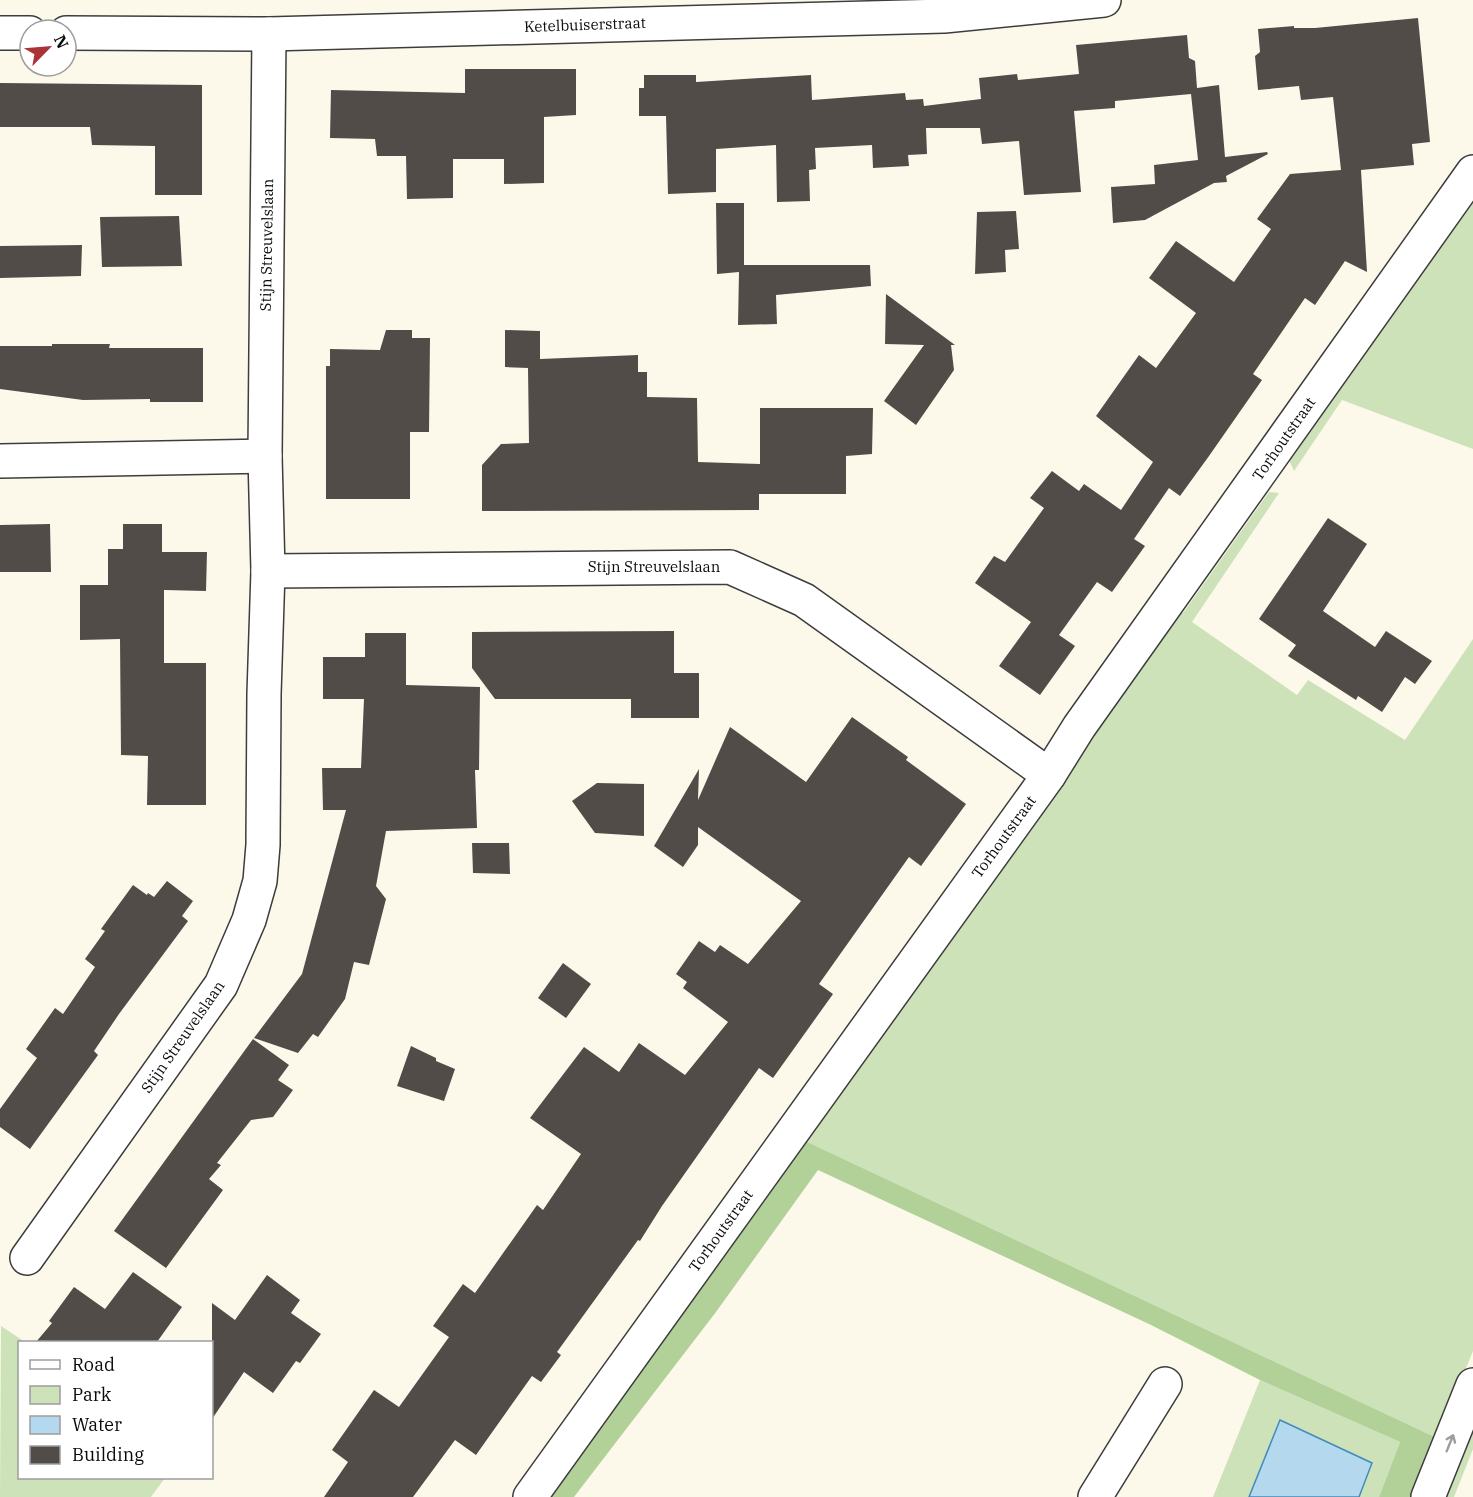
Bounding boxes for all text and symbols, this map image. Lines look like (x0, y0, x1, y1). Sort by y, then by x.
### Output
street label: Ketelbuiserstraat (524, 13, 646, 36)
north arrow (18, 18, 78, 78)
text: N (50, 32, 73, 52)
street label: Stijn Streuvelslaan (256, 178, 277, 312)
street label: Torhoutstraat (1248, 393, 1319, 484)
street label: Stijn Streuvelslaan (588, 557, 721, 576)
street label: Torhoutstraat (967, 792, 1040, 882)
street label: Stijn Streuvelslaan (137, 977, 229, 1097)
street label: Torhoutstraat (684, 1186, 757, 1276)
legend (18, 1341, 213, 1479)
text: Road (72, 1353, 115, 1376)
text: Park (72, 1383, 112, 1406)
text: Water (72, 1413, 122, 1436)
one-way arrow (1445, 1434, 1456, 1452)
text: Building (72, 1443, 144, 1466)

